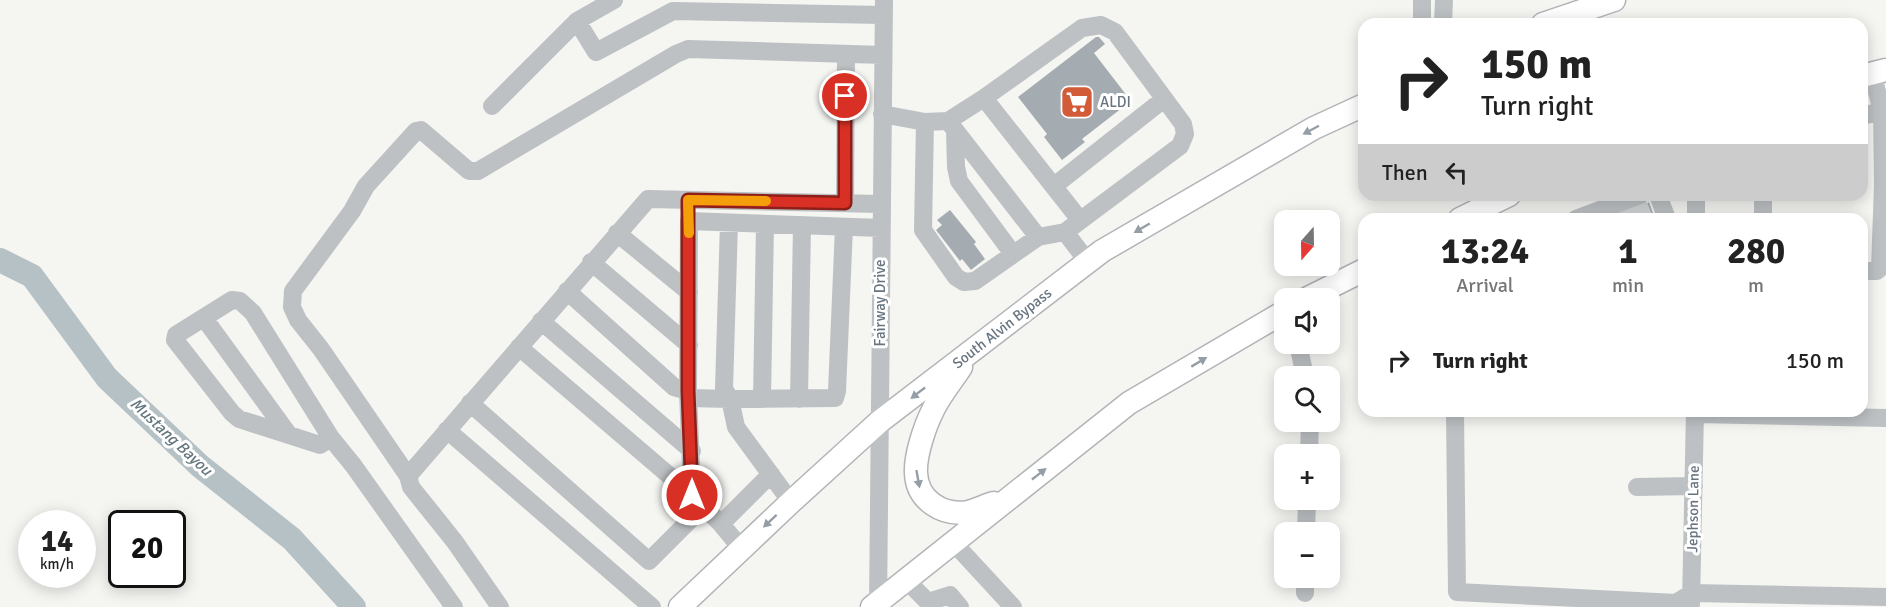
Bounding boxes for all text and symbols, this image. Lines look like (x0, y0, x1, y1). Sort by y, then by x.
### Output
text: 150 m (1481, 39, 1592, 90)
icon: right (1382, 42, 1460, 120)
pin (819, 70, 870, 121)
icon: arrive (828, 79, 861, 112)
supermarket icon: ALDI (1059, 84, 1095, 120)
text: Turn right (1481, 90, 1594, 123)
place label: ALDI (1100, 93, 1131, 111)
one-way arrow (1302, 125, 1319, 135)
icon: left (1440, 156, 1473, 189)
text: Then (1382, 159, 1428, 186)
north arrow (1274, 210, 1340, 276)
map controls (1274, 210, 1340, 588)
one-way arrow (1133, 223, 1150, 233)
text: 13:24 (1441, 229, 1529, 274)
text: 1 (1618, 229, 1638, 274)
text: 280 (1727, 229, 1785, 274)
street label: Fairway Drive (871, 260, 889, 346)
text: Arrival (1456, 273, 1514, 298)
text: min (1612, 273, 1644, 298)
text: m (1748, 273, 1764, 298)
street label: South Alvin Bypass (949, 283, 1056, 372)
button: sound (1274, 288, 1340, 354)
icon: right (1382, 344, 1415, 377)
text: Turn right (1433, 347, 1528, 374)
text: 150 m (1786, 347, 1844, 374)
one-way arrow (1191, 357, 1208, 367)
button: search (1274, 366, 1340, 432)
one-way arrow (910, 387, 926, 399)
water label: Mustang Bayou (126, 394, 217, 481)
button: + (1274, 444, 1340, 510)
position arrow (660, 463, 724, 527)
street label: Jephson Lane (1683, 465, 1703, 553)
one-way arrow (1032, 468, 1047, 480)
one-way arrow (914, 470, 923, 489)
speed limit sign: 20 (108, 510, 186, 588)
one-way arrow (764, 513, 778, 527)
button: − (1274, 522, 1340, 588)
text: 14 (41, 523, 73, 560)
text: km/h (40, 555, 74, 573)

